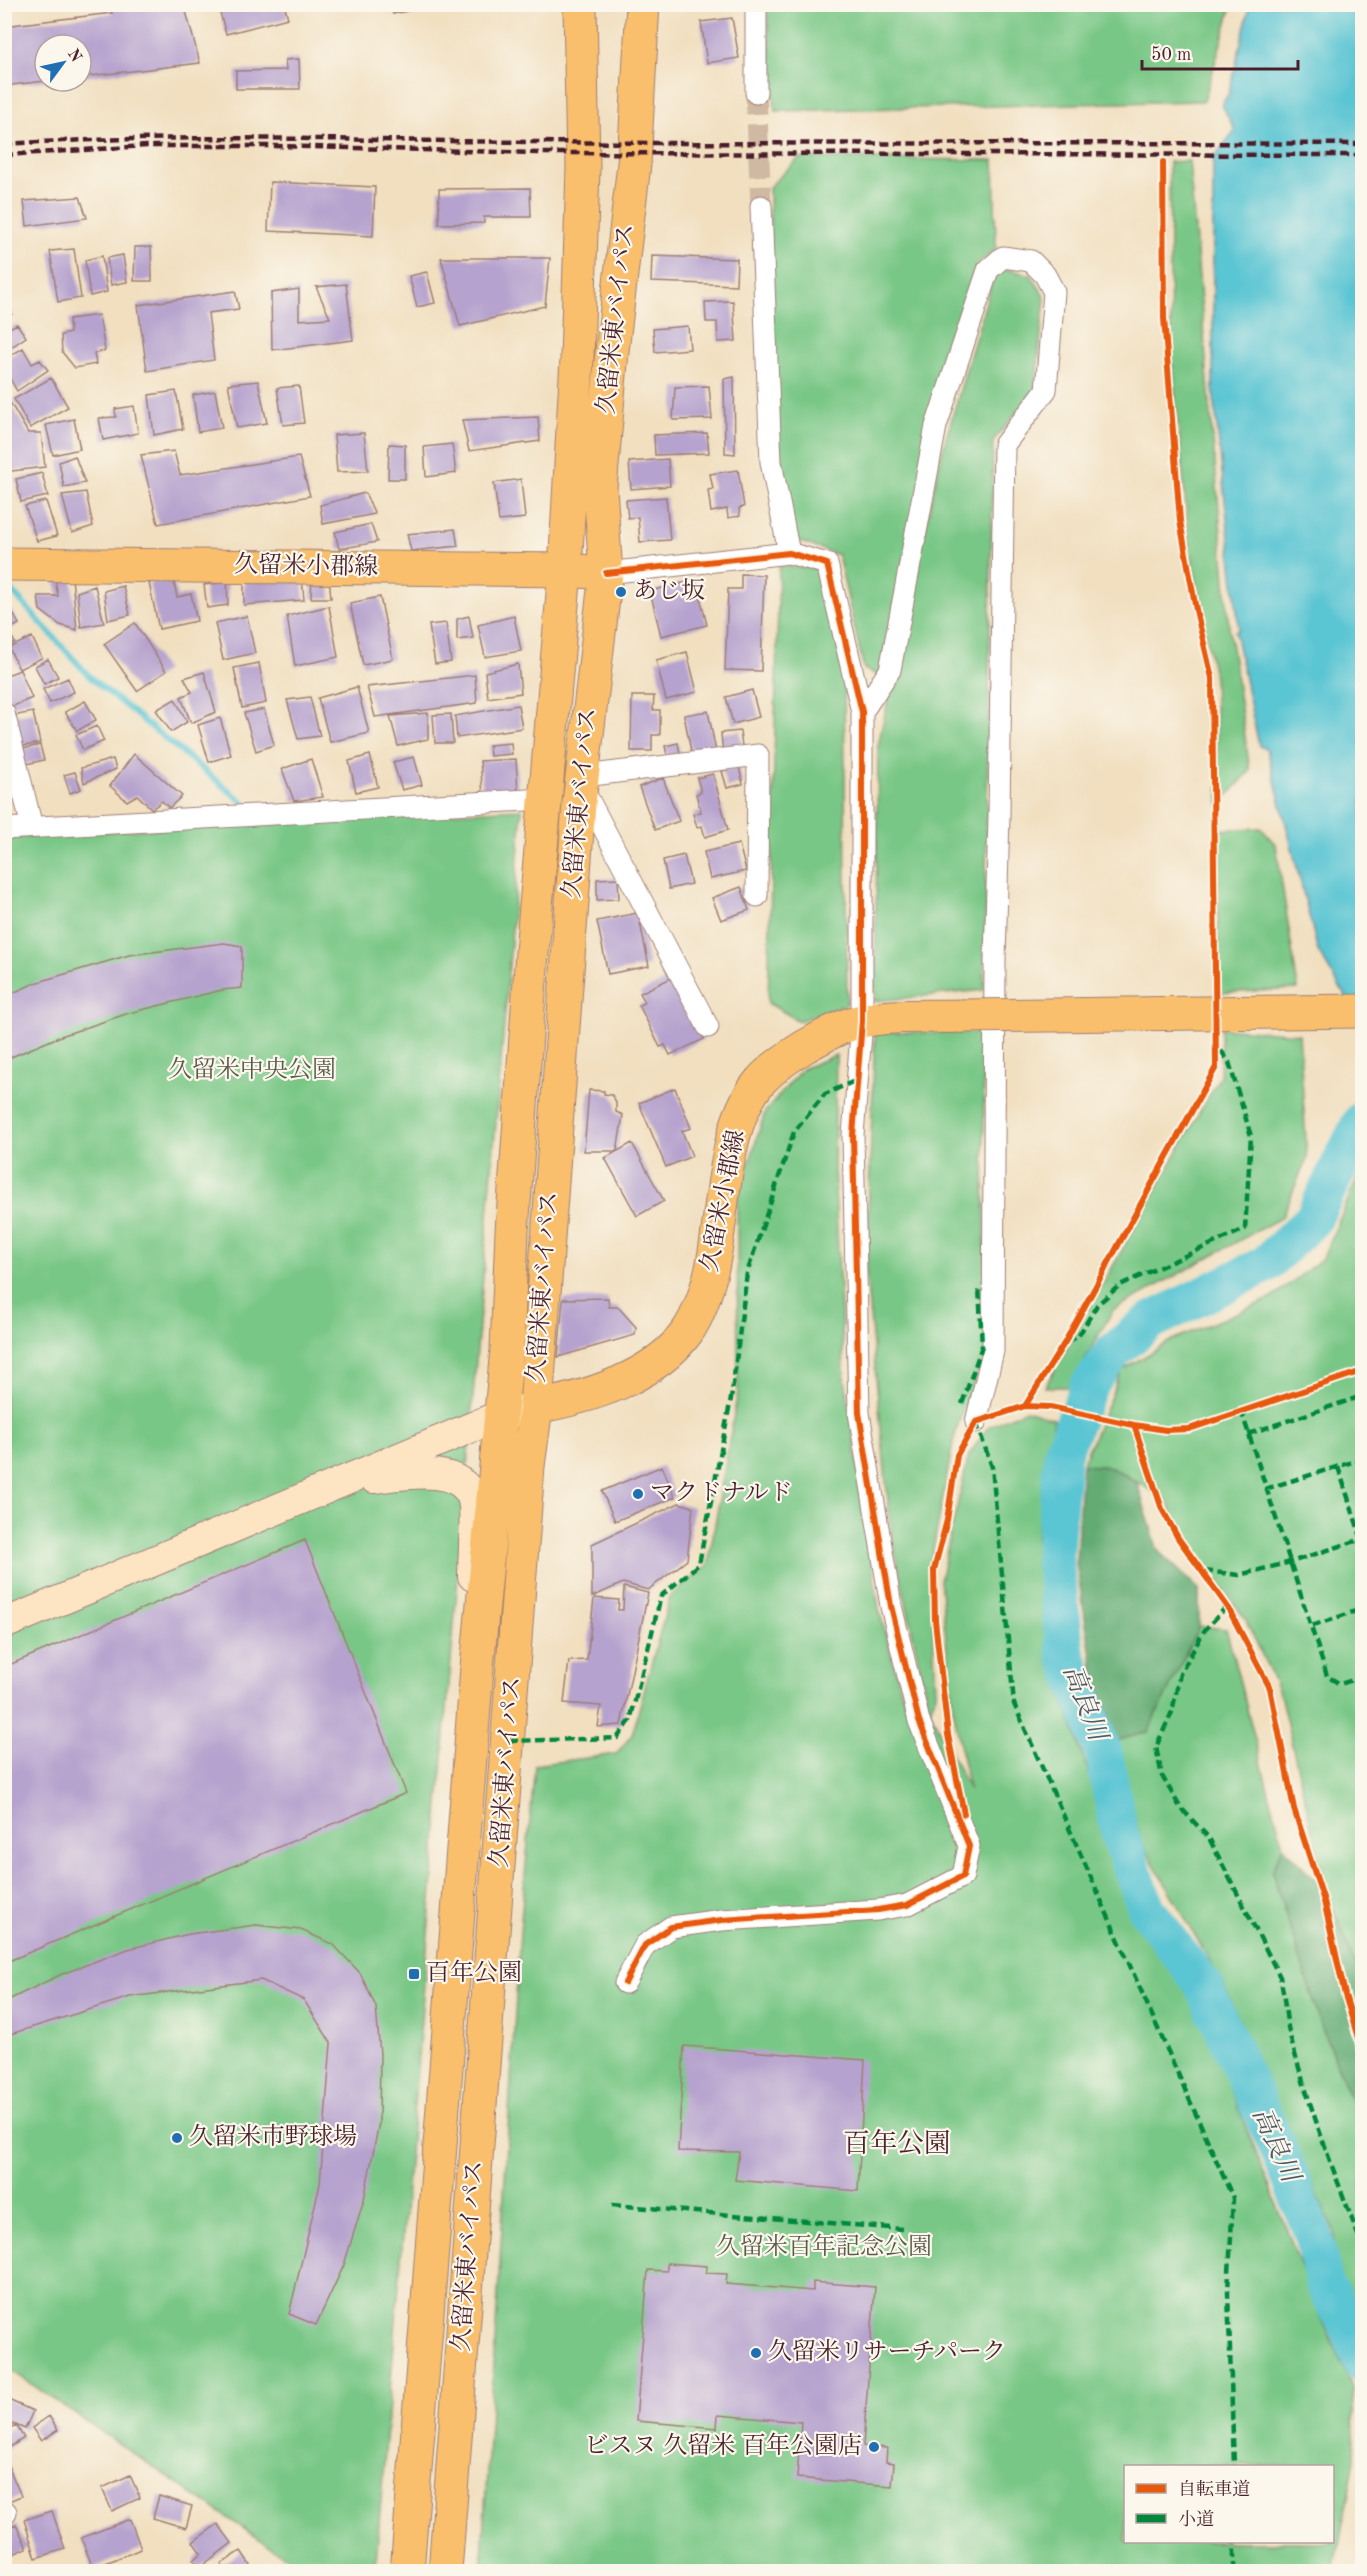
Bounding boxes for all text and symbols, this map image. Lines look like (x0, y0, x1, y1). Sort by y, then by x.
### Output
north arrow (33, 33, 93, 93)
scale bar (1142, 33, 1298, 71)
text: N (64, 46, 84, 66)
text: 50 m (1151, 46, 1191, 64)
street label: 久留米東バイパス (592, 222, 639, 415)
street label: 久留米小郡線 (234, 551, 378, 580)
place label: あじ坂 (633, 578, 705, 604)
marker: あじ坂 (614, 585, 628, 599)
street label: 久留米東バイパス (558, 706, 601, 899)
park label: 久留米中央公園 (168, 1056, 336, 1083)
street label: 久留米小郡線 (696, 1127, 750, 1274)
street label: 久留米東バイパス (522, 1190, 563, 1383)
place label: マクドナルド (650, 1481, 793, 1506)
marker: マクドナルド (631, 1487, 645, 1501)
water label: 高良川 (1058, 1661, 1113, 1747)
street label: 久留米東バイパス (485, 1675, 526, 1868)
place label: 百年公園 (426, 1959, 522, 1986)
marker: 百年公園 (407, 1967, 421, 1981)
water label: 高良川 (1247, 2103, 1306, 2189)
place label: 久留米市野球場 (189, 2123, 357, 2150)
district label: 百年公園 (843, 2128, 951, 2158)
marker: 久留米市野球場 (170, 2131, 184, 2145)
street label: 久留米東バイパス (447, 2159, 488, 2352)
park label: 久留米百年記念公園 (716, 2233, 932, 2260)
place label: 久留米リサーチパーク (768, 2338, 1006, 2365)
marker: 久留米リサーチパーク (749, 2346, 763, 2360)
place label: ビスヌ 久留米 百年公園店 (585, 2432, 862, 2459)
marker: ビスヌ 久留米 百年公園店 (867, 2440, 881, 2454)
legend (1124, 2465, 1334, 2543)
text: 自転車道 (1178, 2479, 1250, 2499)
text: 小道 (1178, 2509, 1214, 2529)

